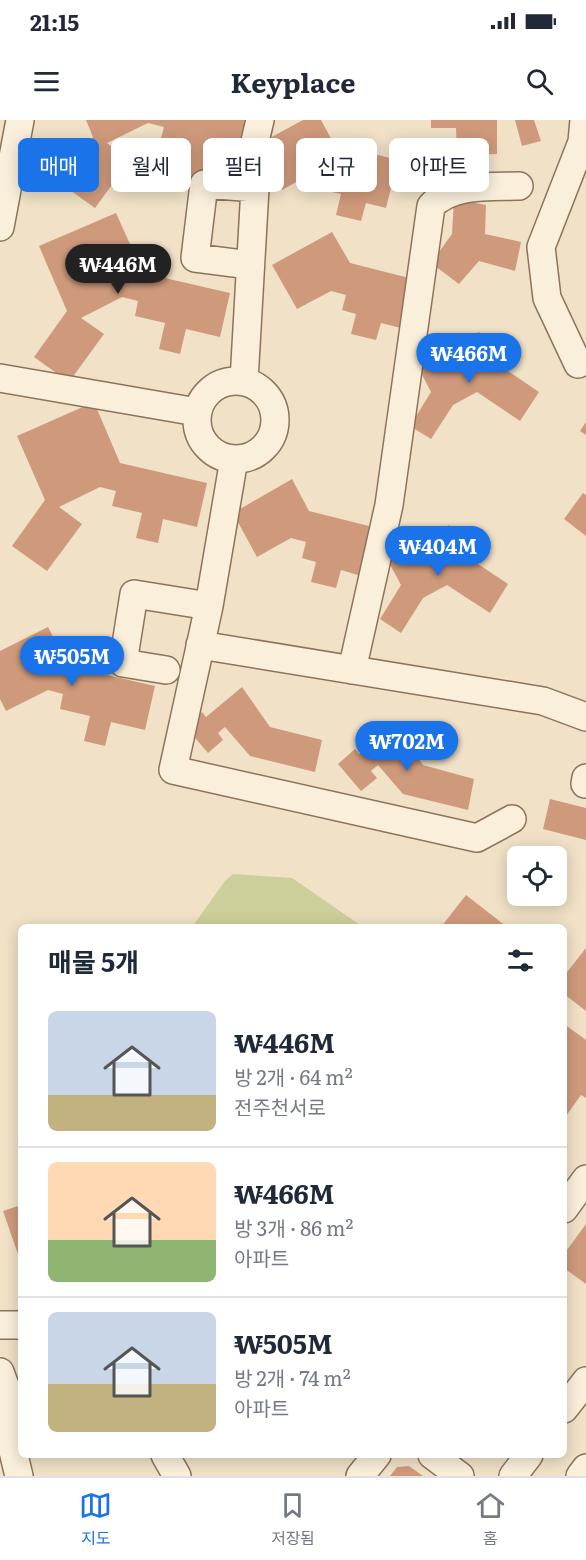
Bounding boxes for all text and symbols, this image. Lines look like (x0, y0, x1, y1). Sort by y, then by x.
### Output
text: 21:15 (30, 5, 79, 38)
text: Keyplace (231, 61, 355, 101)
icon: menu (30, 65, 63, 98)
icon: search (523, 65, 556, 98)
chip: 매매 (18, 138, 99, 192)
chip: 월세 (111, 138, 191, 192)
chip: 필터 (203, 138, 284, 192)
chip: 신규 (296, 138, 377, 192)
chip: 아파트 (389, 138, 489, 192)
pin: ₩446M (76, 244, 160, 295)
text: ₩446M (79, 248, 157, 278)
pin: ₩466M (427, 333, 511, 384)
text: ₩466M (430, 337, 508, 367)
pin: ₩404M (396, 526, 480, 577)
text: ₩404M (399, 530, 477, 560)
pin: ₩505M (30, 636, 114, 687)
text: ₩505M (34, 640, 110, 670)
pin: ₩702M (365, 721, 449, 772)
text: ₩702M (369, 725, 445, 755)
map controls (507, 846, 567, 906)
button: locate (507, 846, 567, 906)
text: 매물 5개 (48, 941, 139, 980)
icon: filters (504, 944, 537, 977)
text: ₩446M (234, 1022, 335, 1061)
icon: home (96, 1035, 168, 1107)
text: 방 2개 · 64 m² (234, 1061, 353, 1091)
text: 전주천서로 (234, 1091, 326, 1121)
text: ₩466M (234, 1173, 334, 1212)
icon: home (96, 1186, 168, 1258)
text: 방 3개 · 86 m² (234, 1212, 353, 1242)
text: 아파트 (234, 1242, 289, 1272)
text: ₩505M (234, 1323, 333, 1362)
icon: home (96, 1336, 168, 1408)
text: 방 2개 · 74 m² (234, 1362, 351, 1392)
text: 아파트 (234, 1392, 289, 1422)
tab: 지도 (79, 1489, 112, 1549)
tab: 저장됨 (271, 1489, 315, 1549)
tab: 홈 (474, 1489, 507, 1549)

